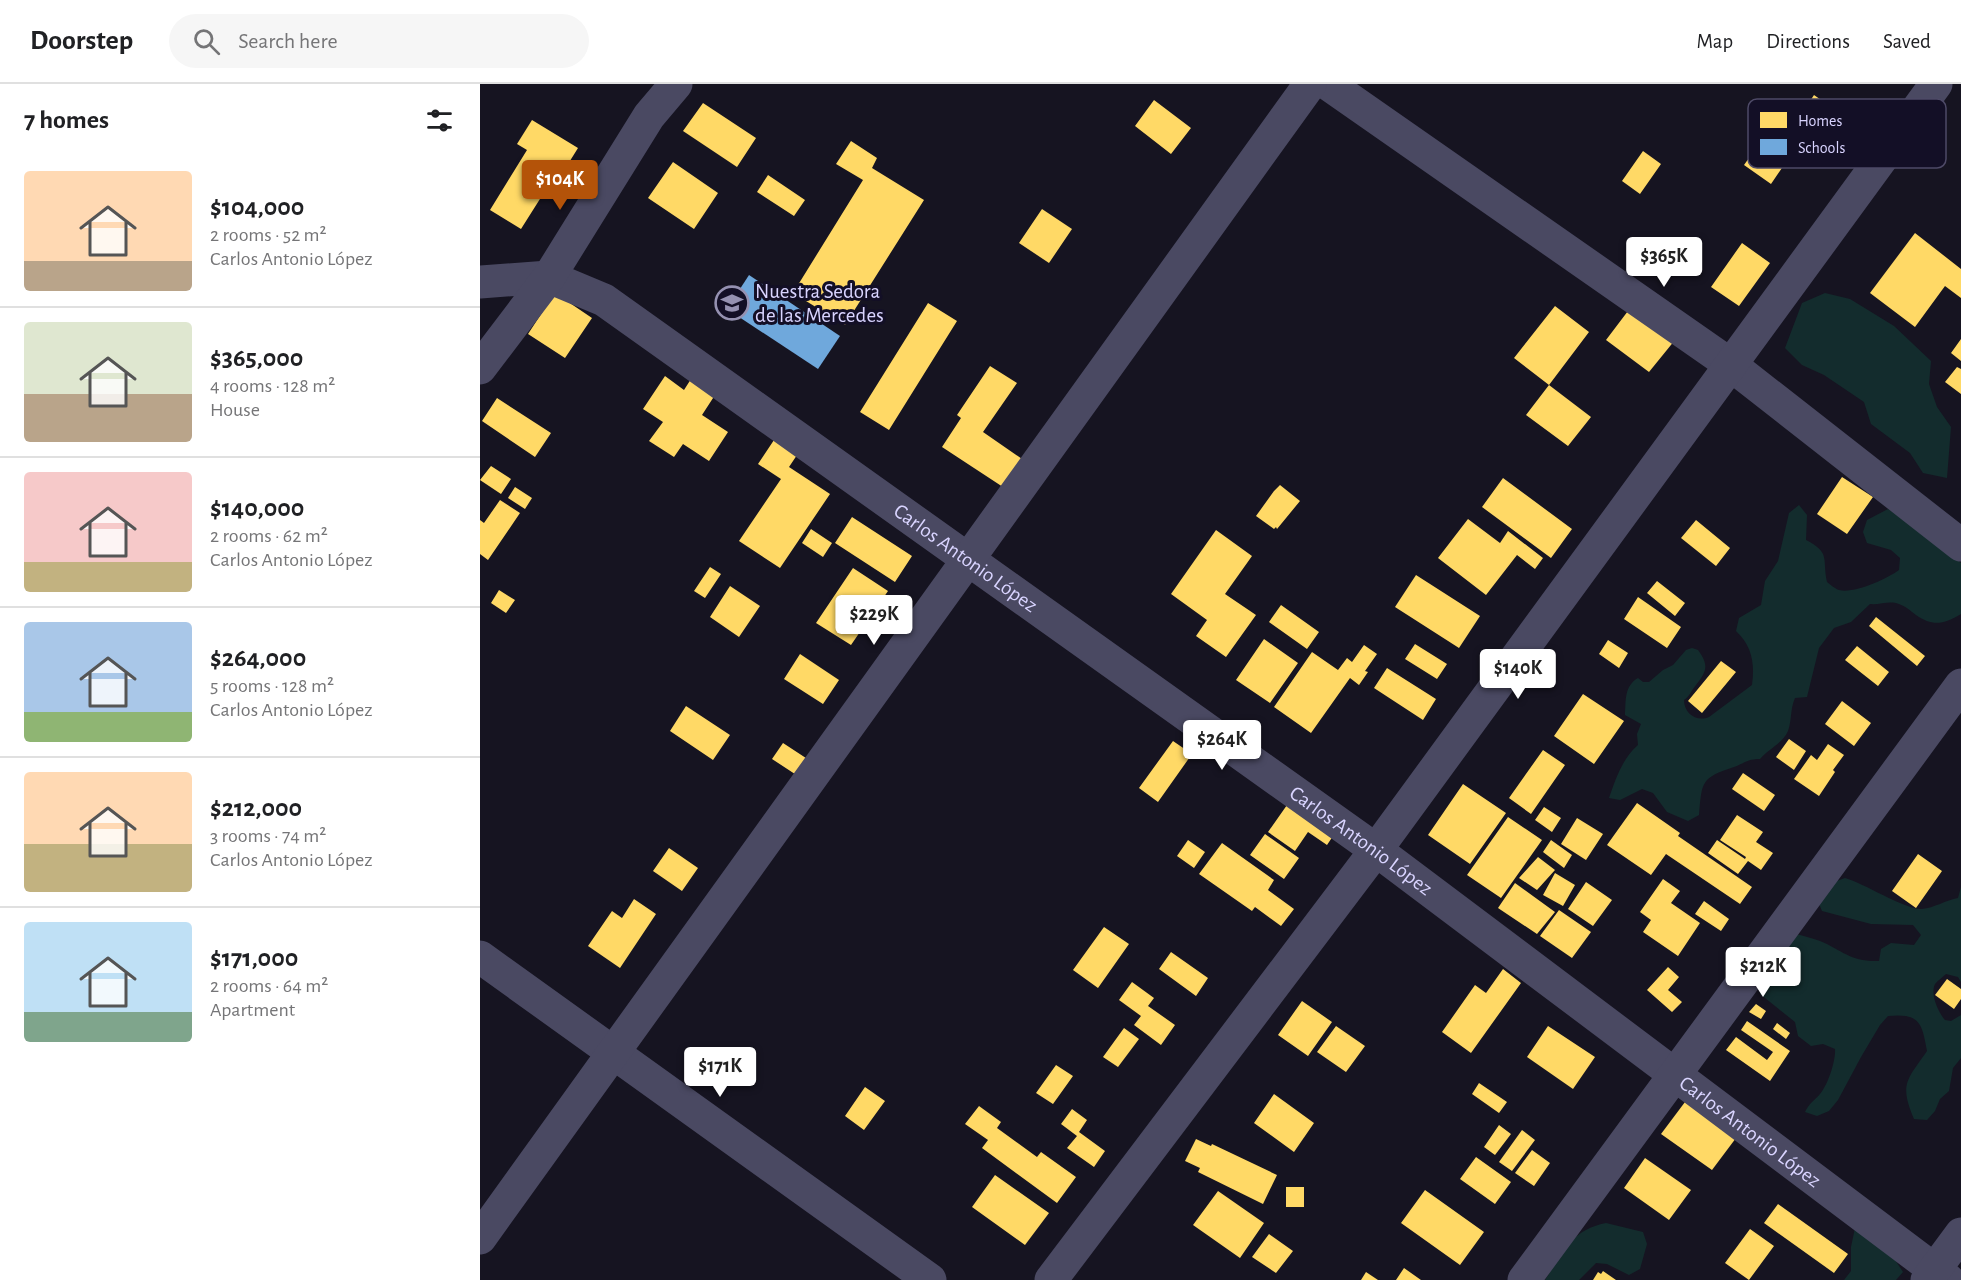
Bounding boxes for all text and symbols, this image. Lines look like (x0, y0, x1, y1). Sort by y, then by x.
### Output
search box (169, 14, 589, 68)
icon: search (190, 25, 223, 58)
text: Doorstep (30, 27, 133, 55)
text: Search here (238, 30, 338, 52)
text: Map (1697, 31, 1733, 52)
text: Directions (1766, 31, 1850, 52)
text: Saved (1883, 31, 1931, 52)
legend (1748, 99, 1946, 168)
icon: filters (423, 104, 456, 137)
text: 7 homes (24, 107, 109, 133)
text: Homes (1798, 113, 1842, 129)
text: Schools (1798, 140, 1845, 156)
pin: $104K (518, 160, 602, 211)
text: $104K (536, 169, 584, 189)
text: $104,000 (210, 194, 304, 220)
icon: home (72, 195, 144, 267)
text: 2 rooms · 52 m² (210, 225, 327, 245)
pin: $365K (1622, 237, 1706, 288)
text: $365K (1640, 246, 1688, 266)
text: Carlos Antonio López (210, 249, 373, 269)
place label: Nuestra Sedora de las Mercedes (755, 281, 884, 326)
school or university icon: Nuestra Sedora de las Mercedes (714, 285, 750, 321)
text: $365,000 (210, 345, 303, 371)
icon: home (72, 346, 144, 418)
text: 4 rooms · 128 m² (210, 376, 335, 396)
text: House (210, 400, 260, 420)
text: $140,000 (210, 495, 304, 521)
icon: home (72, 496, 144, 568)
street label: Carlos Antonio López (890, 500, 1041, 616)
text: 2 rooms · 62 m² (210, 526, 328, 546)
text: Carlos Antonio López (210, 550, 373, 570)
pin: $229K (832, 595, 916, 646)
text: $229K (849, 604, 899, 624)
text: $264,000 (210, 645, 306, 671)
icon: home (72, 646, 144, 718)
pin: $140K (1476, 649, 1560, 700)
text: $140K (1494, 658, 1542, 678)
text: 5 rooms · 128 m² (210, 676, 334, 696)
text: Carlos Antonio López (210, 700, 373, 720)
pin: $264K (1180, 720, 1264, 771)
text: $264K (1197, 729, 1247, 749)
street label: Carlos Antonio López (1286, 782, 1436, 899)
text: $212,000 (210, 795, 302, 821)
icon: home (72, 796, 144, 868)
text: 3 rooms · 74 m² (210, 826, 326, 846)
text: Carlos Antonio López (210, 850, 373, 870)
text: $171,000 (210, 945, 298, 971)
icon: home (72, 946, 144, 1018)
pin: $212K (1721, 947, 1805, 998)
text: $212K (1740, 956, 1786, 976)
text: 2 rooms · 64 m² (210, 976, 328, 996)
text: Apartment (210, 1000, 295, 1020)
pin: $171K (678, 1047, 762, 1098)
text: $171K (698, 1056, 742, 1076)
street label: Carlos Antonio López (1675, 1072, 1825, 1192)

